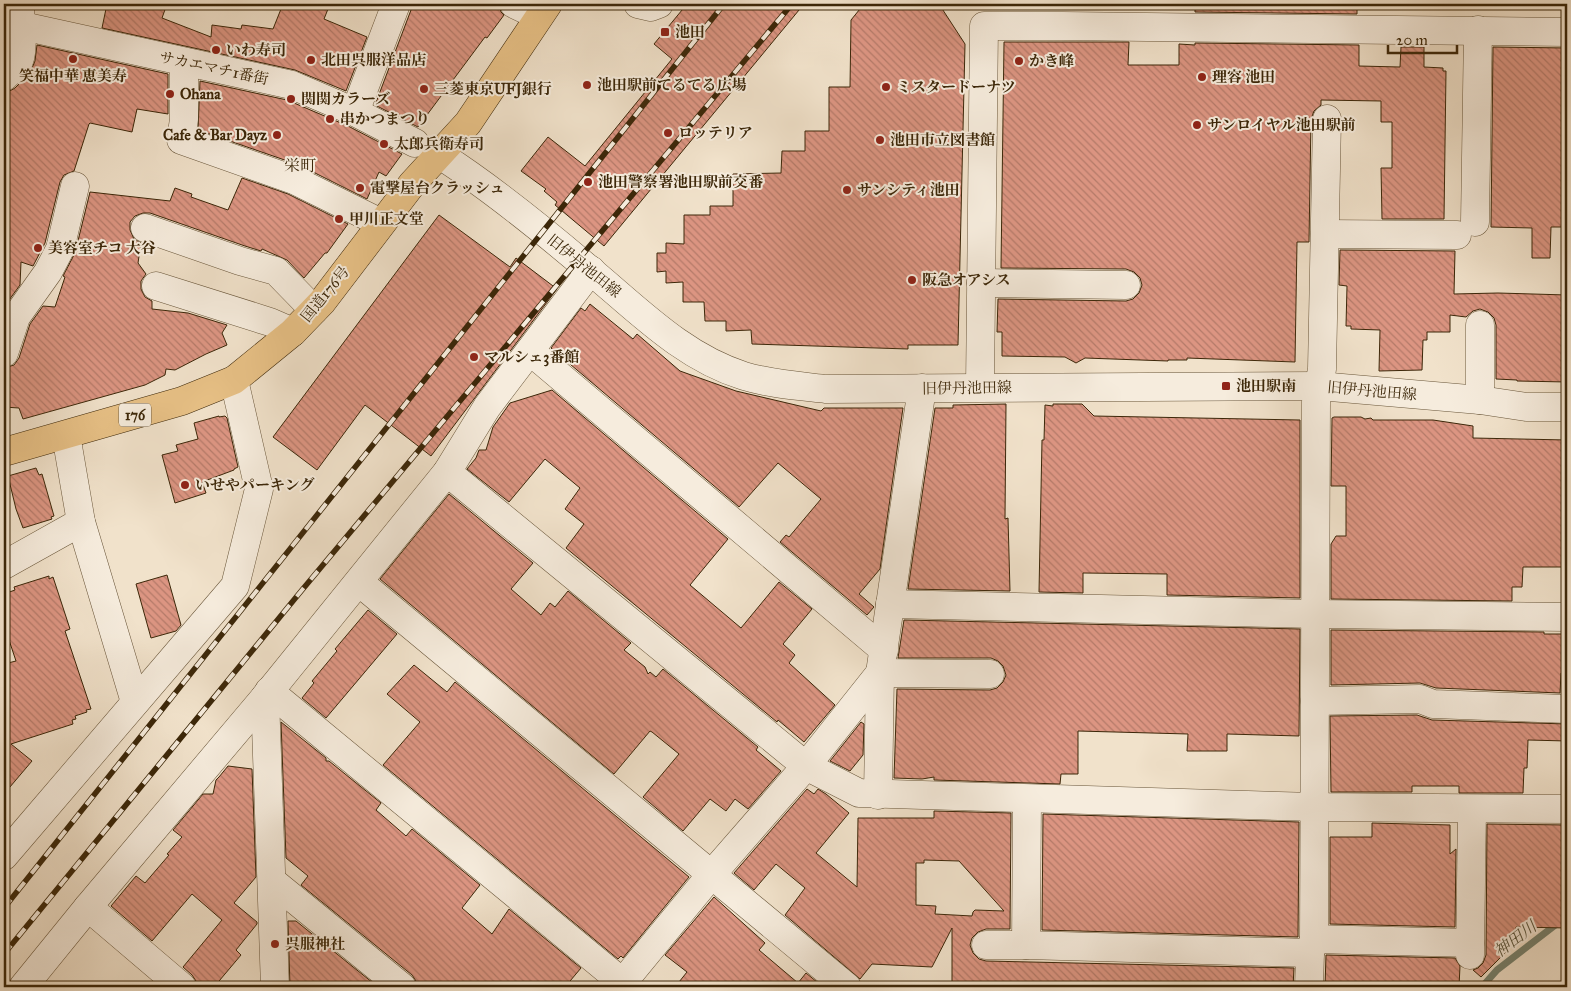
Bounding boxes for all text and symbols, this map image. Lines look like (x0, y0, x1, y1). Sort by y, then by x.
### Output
scale bar (1388, 22, 1457, 54)
place label: 池田 (675, 23, 705, 41)
marker: 池田 (659, 26, 671, 38)
text: 20 m (1396, 31, 1428, 49)
place label: いわ寿司 (226, 41, 286, 59)
marker: いわ寿司 (210, 44, 222, 56)
street label: サカエマチ1番街 (158, 48, 270, 88)
place label: 北田呉服洋品店 (321, 51, 426, 69)
place label: かき峰 (1029, 52, 1074, 70)
marker: 笑福中華 恵美寿 (67, 53, 79, 65)
marker: 北田呉服洋品店 (305, 54, 317, 66)
marker: かき峰 (1013, 55, 1025, 67)
place label: 笑福中華 恵美寿 (19, 67, 127, 85)
place label: 理容 池田 (1212, 68, 1275, 86)
marker: 理容 池田 (1196, 71, 1208, 83)
place label: 池田駅前てるてる広場 (597, 76, 747, 94)
place label: ミスタードーナツ (896, 78, 1016, 96)
marker: 池田駅前てるてる広場 (581, 79, 593, 91)
place label: 三菱東京UFJ銀行 (434, 80, 552, 99)
marker: ミスタードーナツ (880, 81, 892, 93)
marker: 三菱東京UFJ銀行 (418, 83, 430, 95)
place label: Ohana (180, 85, 221, 103)
marker: Ohana (164, 88, 176, 100)
place label: 関関カラーズ (301, 90, 390, 108)
marker: 関関カラーズ (285, 93, 297, 105)
place label: 串かつまつり (340, 110, 430, 128)
marker: 串かつまつり (324, 113, 336, 125)
place label: サンロイヤル池田駅前 (1207, 116, 1356, 134)
marker: サンロイヤル池田駅前 (1191, 119, 1203, 131)
place label: ロッテリア (678, 124, 753, 142)
place label: Cafe & Bar Dayz (163, 126, 267, 145)
marker: ロッテリア (662, 127, 674, 139)
marker: Cafe & Bar Dayz (271, 129, 283, 141)
place label: 池田市立図書館 (890, 131, 995, 149)
marker: 池田市立図書館 (874, 134, 886, 146)
place label: 太郎兵衛寿司 (394, 135, 484, 153)
marker: 太郎兵衛寿司 (378, 138, 390, 150)
district label: 栄町 (284, 156, 316, 175)
place label: 池田警察署池田駅前交番 (598, 173, 764, 191)
marker: 池田警察署池田駅前交番 (582, 176, 594, 188)
place label: 電撃屋台クラッシュ (370, 179, 504, 197)
place label: サンシティ池田 (857, 181, 960, 199)
marker: 電撃屋台クラッシュ (354, 182, 366, 194)
marker: サンシティ池田 (841, 184, 853, 196)
place label: 甲川正文堂 (349, 210, 424, 228)
marker: 甲川正文堂 (333, 213, 345, 225)
street label: 旧伊丹池田線 (543, 231, 625, 301)
place label: 美容室チコ 大谷 (48, 239, 156, 257)
marker: 美容室チコ 大谷 (32, 242, 44, 254)
street label: 国道176号 (297, 262, 353, 326)
place label: 阪急オアシス (922, 271, 1011, 289)
marker: 阪急オアシス (906, 274, 918, 286)
place label: マルシェ3番館 (484, 348, 579, 367)
marker: マルシェ3番館 (468, 351, 480, 363)
place label: 池田駅南 (1236, 377, 1296, 395)
street label: 旧伊丹池田線 (922, 378, 1012, 398)
street label: 旧伊丹池田線 (1326, 378, 1418, 404)
marker: 池田駅南 (1220, 380, 1232, 392)
road number: 176 (119, 404, 151, 426)
place label: いせやパーキング (195, 476, 315, 494)
marker: いせやパーキング (179, 479, 191, 491)
water label: 神田川 (1490, 916, 1541, 961)
place label: 呉服神社 (285, 935, 345, 953)
marker: 呉服神社 (269, 938, 281, 950)

